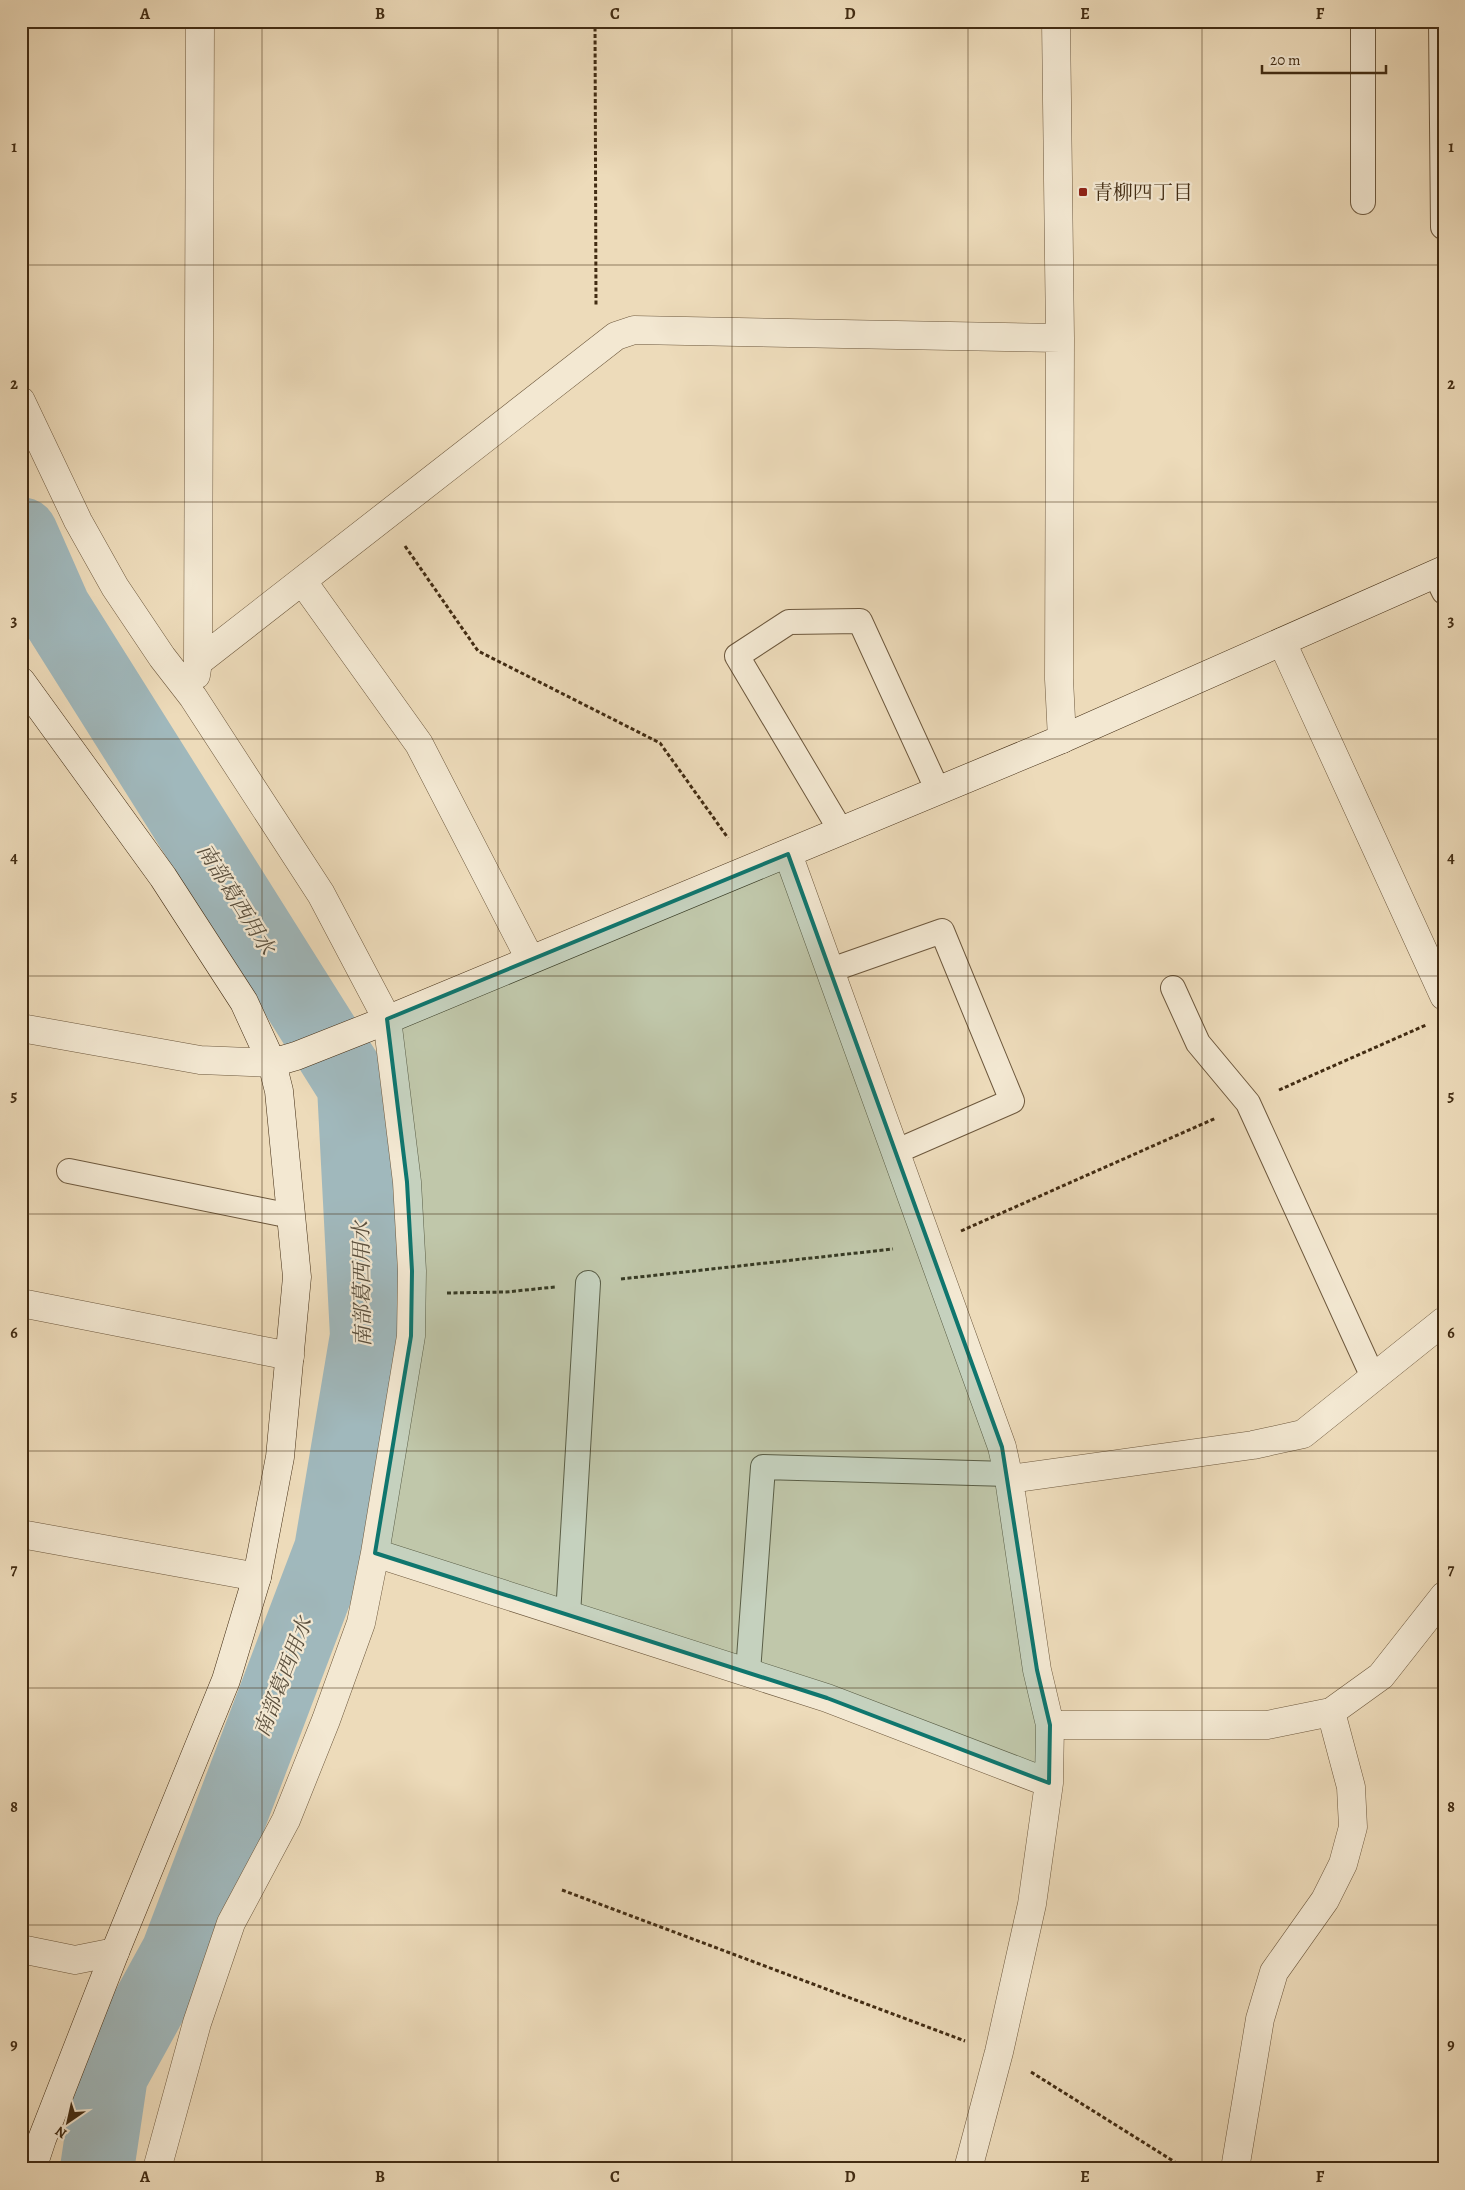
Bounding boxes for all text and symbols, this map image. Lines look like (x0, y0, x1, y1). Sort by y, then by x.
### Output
text: A (139, 3, 151, 25)
text: B (375, 3, 385, 25)
text: C (610, 3, 620, 25)
text: D (844, 3, 856, 25)
text: E (1080, 3, 1090, 25)
text: F (1316, 3, 1325, 25)
scale bar (1262, 42, 1386, 74)
text: 20 m (1270, 50, 1301, 70)
text: 1 (11, 136, 17, 158)
text: 1 (1448, 136, 1454, 158)
place label: 青柳四丁目 (1093, 179, 1193, 206)
marker: 青柳四丁目 (1077, 186, 1089, 198)
text: 2 (10, 373, 18, 395)
text: 2 (1447, 373, 1455, 395)
text: 3 (11, 610, 18, 632)
text: 3 (1448, 610, 1455, 632)
water label: 南部葛西用水 (191, 838, 282, 962)
text: 4 (10, 847, 18, 869)
text: 4 (1447, 847, 1455, 869)
text: 5 (11, 1085, 18, 1107)
text: 5 (1448, 1085, 1455, 1107)
water label: 南部葛西用水 (347, 1219, 377, 1347)
text: 6 (10, 1322, 18, 1344)
text: 6 (1447, 1322, 1455, 1344)
text: 7 (11, 1559, 18, 1581)
text: 7 (1448, 1559, 1455, 1581)
water label: 南部葛西用水 (247, 1611, 319, 1741)
text: 8 (10, 1796, 18, 1818)
text: 8 (1447, 1796, 1455, 1818)
text: 9 (10, 2034, 18, 2056)
text: 9 (1447, 2034, 1455, 2056)
north arrow (42, 2098, 92, 2148)
text: N (51, 2122, 71, 2143)
text: A (139, 2166, 151, 2188)
text: B (375, 2166, 385, 2188)
text: C (610, 2166, 620, 2188)
text: D (844, 2166, 856, 2188)
text: E (1080, 2166, 1090, 2188)
text: F (1316, 2166, 1325, 2188)

